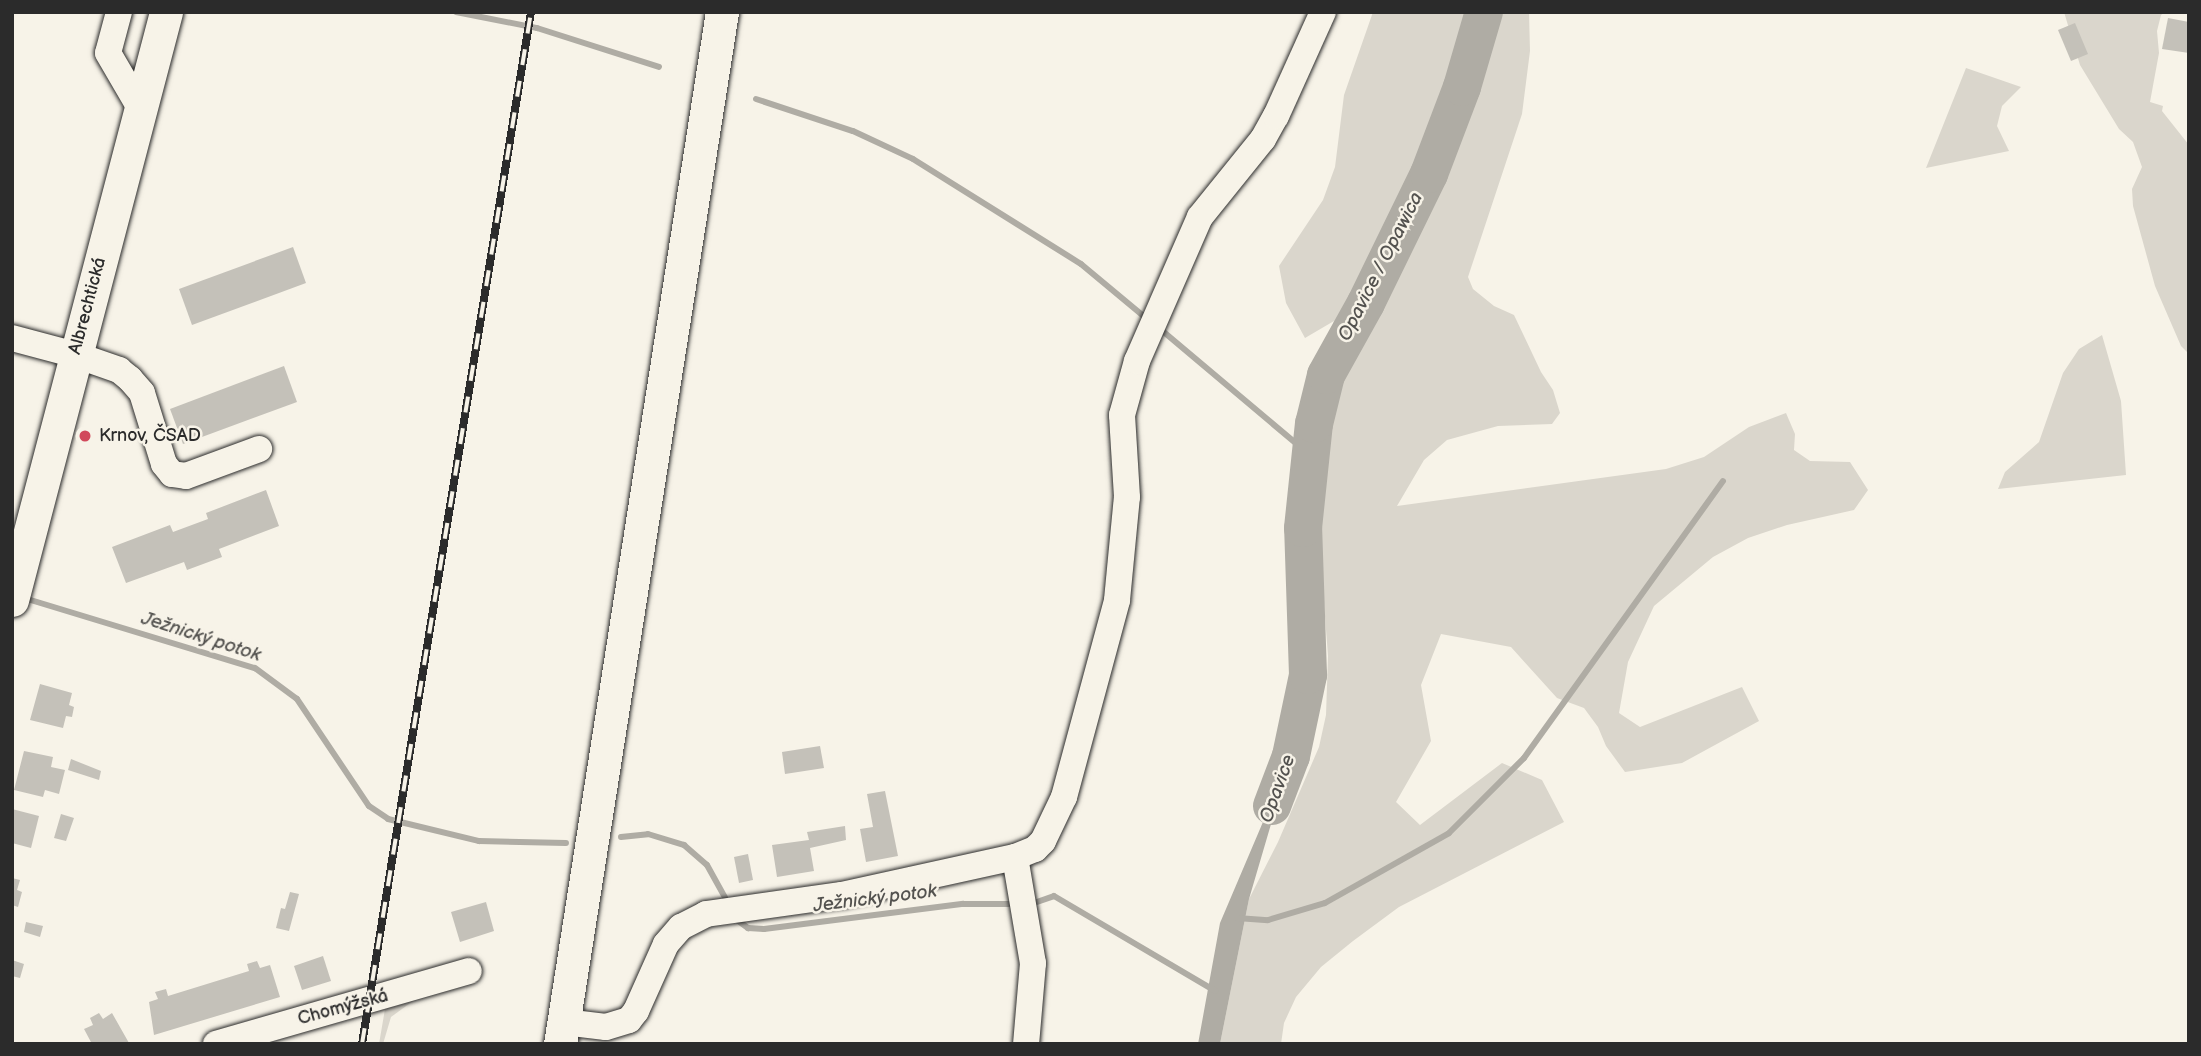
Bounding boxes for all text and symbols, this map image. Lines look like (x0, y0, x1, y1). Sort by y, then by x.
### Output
water label: Opavice / Opawica (1334, 189, 1428, 345)
street label: Albrechtická (65, 255, 111, 357)
place label: Krnov, ČSAD (99, 425, 201, 447)
marker: Krnov, ČSAD (77, 428, 93, 444)
water label: Ježnický potok (138, 607, 264, 667)
water label: Opavice (1255, 752, 1301, 826)
water label: Ježnický potok (811, 880, 939, 918)
street label: Chomýžská (295, 986, 391, 1030)

